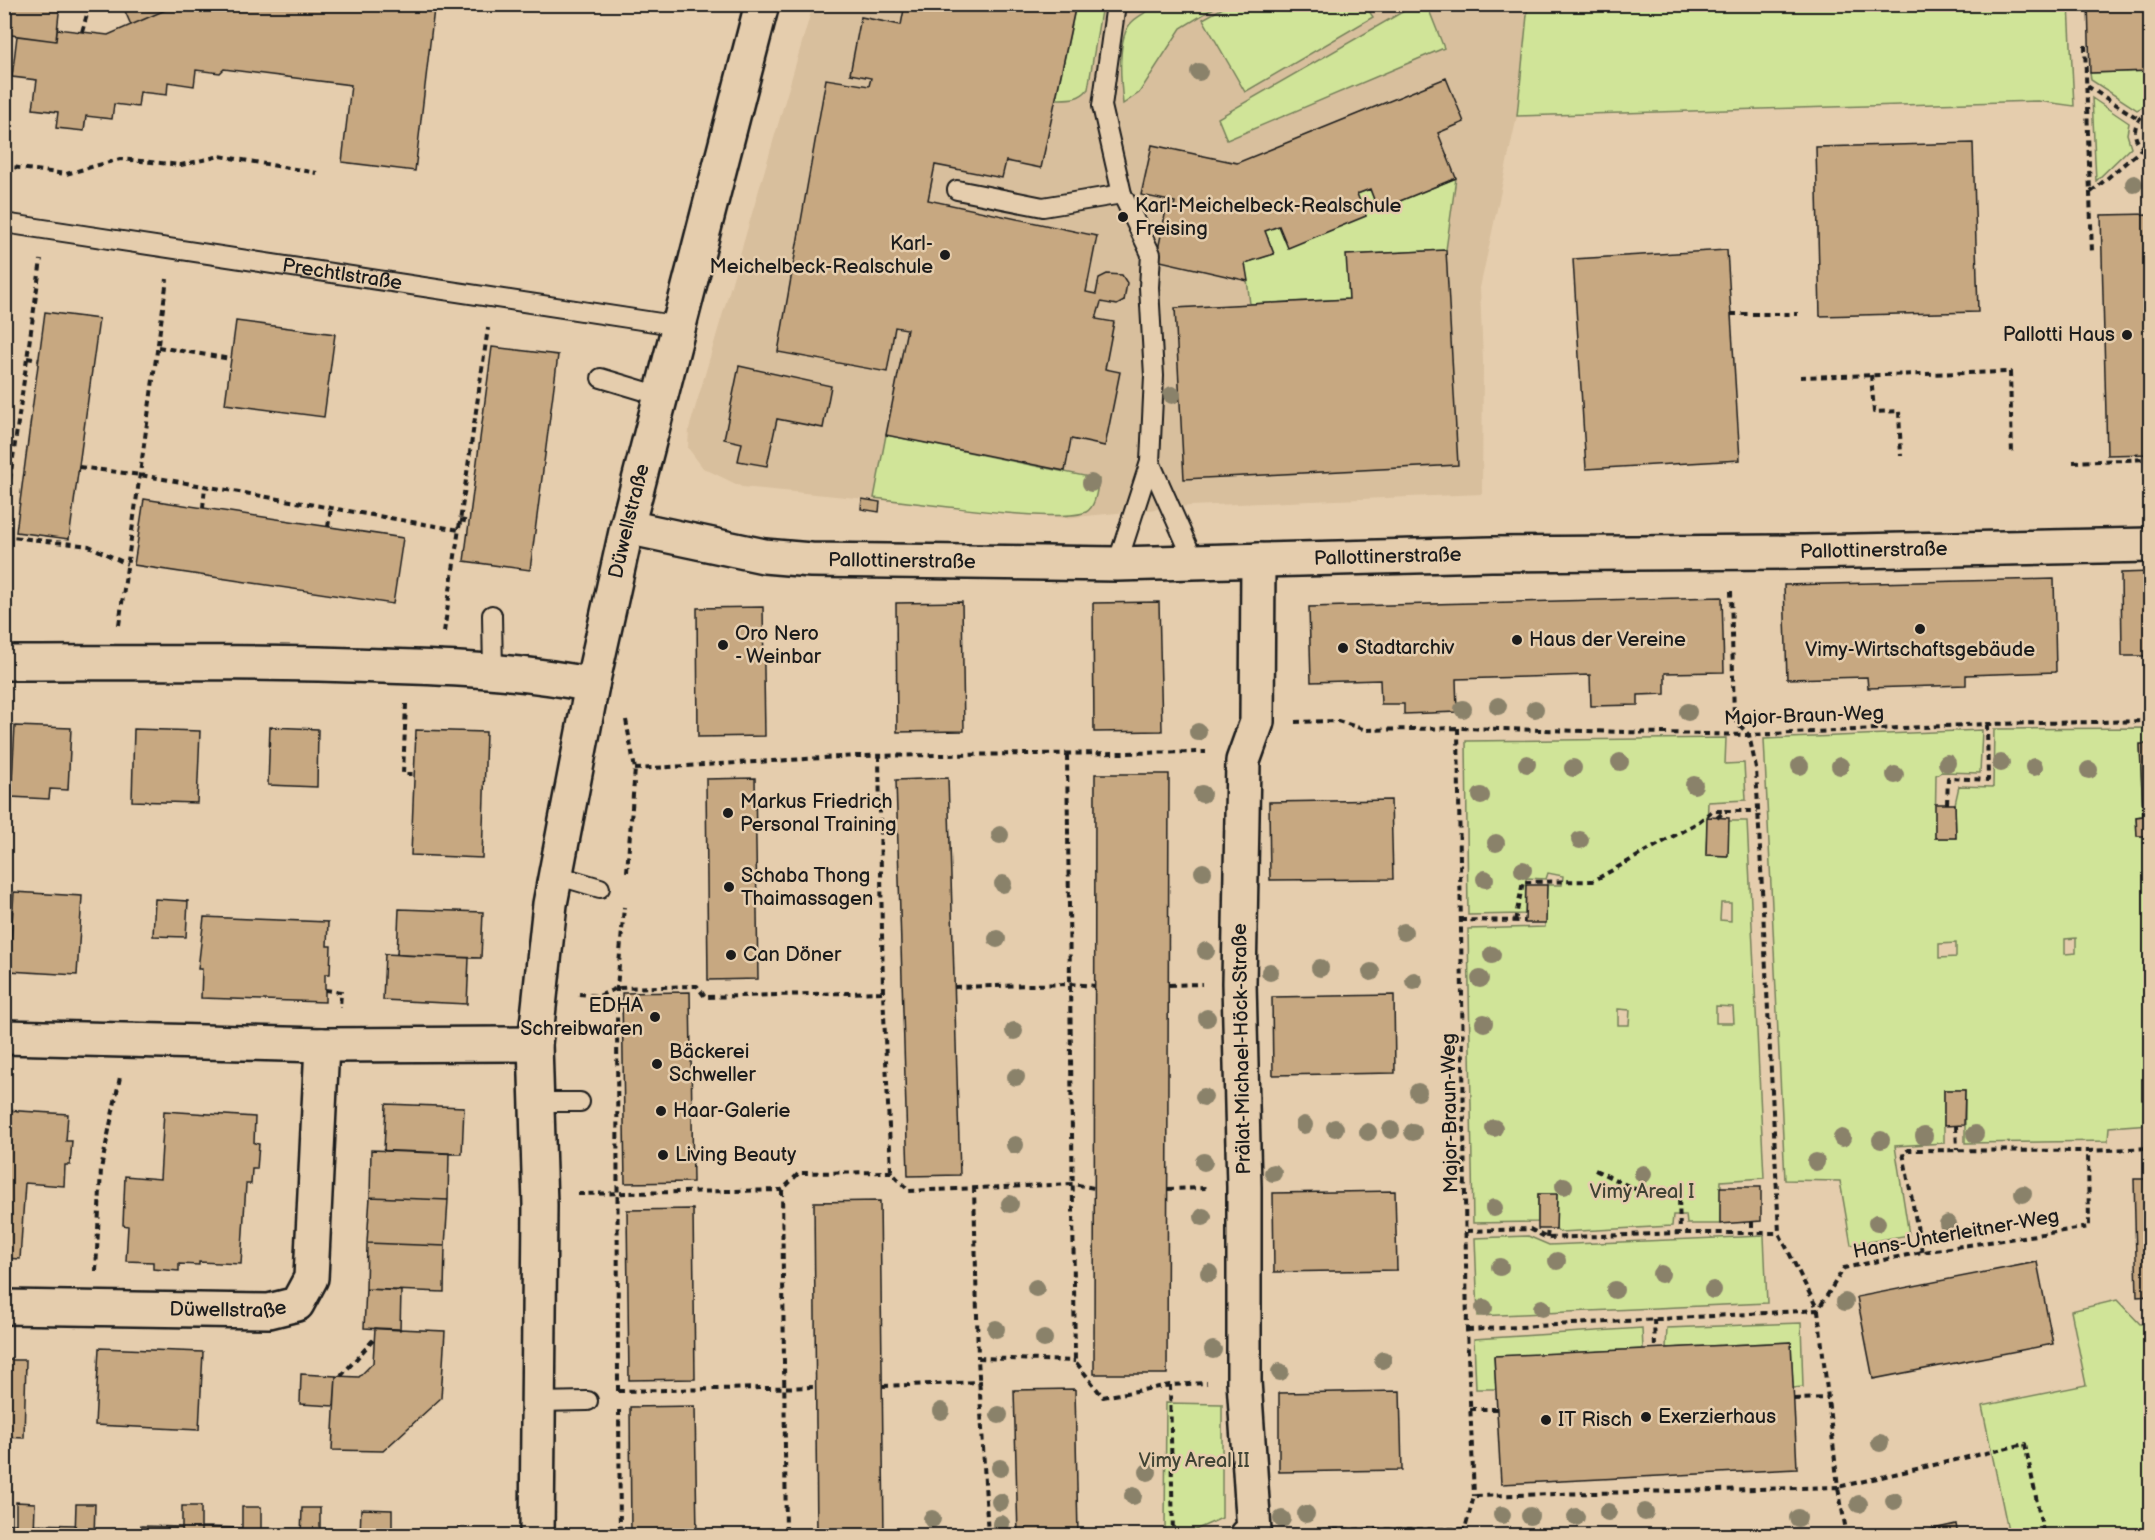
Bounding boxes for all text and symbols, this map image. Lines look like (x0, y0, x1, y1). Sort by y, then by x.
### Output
place label: Karl-Meichelbeck-Realschule Freising (1135, 194, 1402, 241)
marker: Karl-Meichelbeck-Realschule Freising (1116, 210, 1130, 224)
place label: Karl- Meichelbeck-Realschule (710, 232, 933, 279)
marker: Karl- Meichelbeck-Realschule (938, 248, 952, 262)
street label: Prechtlstraße (281, 254, 404, 295)
place label: Pallotti Haus (2003, 323, 2115, 347)
marker: Pallotti Haus (2120, 328, 2134, 342)
street label: Düwellstraße (604, 461, 655, 581)
street label: Pallottinerstraße (1800, 537, 1948, 564)
street label: Pallottinerstraße (1314, 543, 1462, 571)
street label: Pallottinerstraße (828, 548, 976, 574)
place label: Oro Nero - Weinbar (735, 622, 822, 669)
marker: Vimy-Wirtschaftsgebäude (1913, 622, 1927, 636)
place label: Haus der Vereine (1529, 628, 1686, 652)
marker: Haus der Vereine (1510, 633, 1524, 647)
place label: Stadtarchiv (1355, 636, 1455, 660)
marker: Oro Nero - Weinbar (716, 638, 730, 652)
place label: Vimy-Wirtschaftsgebäude (1805, 638, 2035, 662)
marker: Stadtarchiv (1336, 641, 1350, 655)
street label: Major-Braun-Weg (1724, 701, 1884, 731)
place label: Markus Friedrich Personal Training (740, 790, 897, 837)
marker: Markus Friedrich Personal Training (721, 806, 735, 820)
place label: Schaba Thong Thaimassagen (741, 864, 873, 911)
marker: Schaba Thong Thaimassagen (722, 880, 736, 894)
street label: Prälat-Michael-Höck-Straße (1228, 923, 1256, 1175)
place label: Can Döner (743, 943, 842, 967)
marker: Can Döner (724, 948, 738, 962)
place label: EDHA Schreibwaren (520, 994, 644, 1041)
marker: EDHA Schreibwaren (648, 1010, 662, 1024)
street label: Major-Braun-Weg (1437, 1033, 1463, 1193)
place label: Bäckerei Schweller (669, 1040, 756, 1087)
marker: Bäckerei Schweller (650, 1057, 664, 1071)
place label: Haar-Galerie (673, 1099, 791, 1123)
marker: Haar-Galerie (654, 1104, 668, 1118)
place label: Living Beauty (675, 1143, 796, 1167)
marker: Living Beauty (656, 1148, 670, 1162)
park label: Vimy Areal I (1590, 1180, 1695, 1204)
street label: Hans-Unterleitner-Weg (1851, 1204, 2061, 1264)
street label: Düwellstraße (169, 1295, 289, 1324)
place label: Exerzierhaus (1658, 1405, 1776, 1429)
place label: IT Risch (1558, 1408, 1632, 1432)
marker: Exerzierhaus (1639, 1410, 1653, 1424)
marker: IT Risch (1539, 1413, 1553, 1427)
park label: Vimy Areal II (1138, 1449, 1250, 1473)

